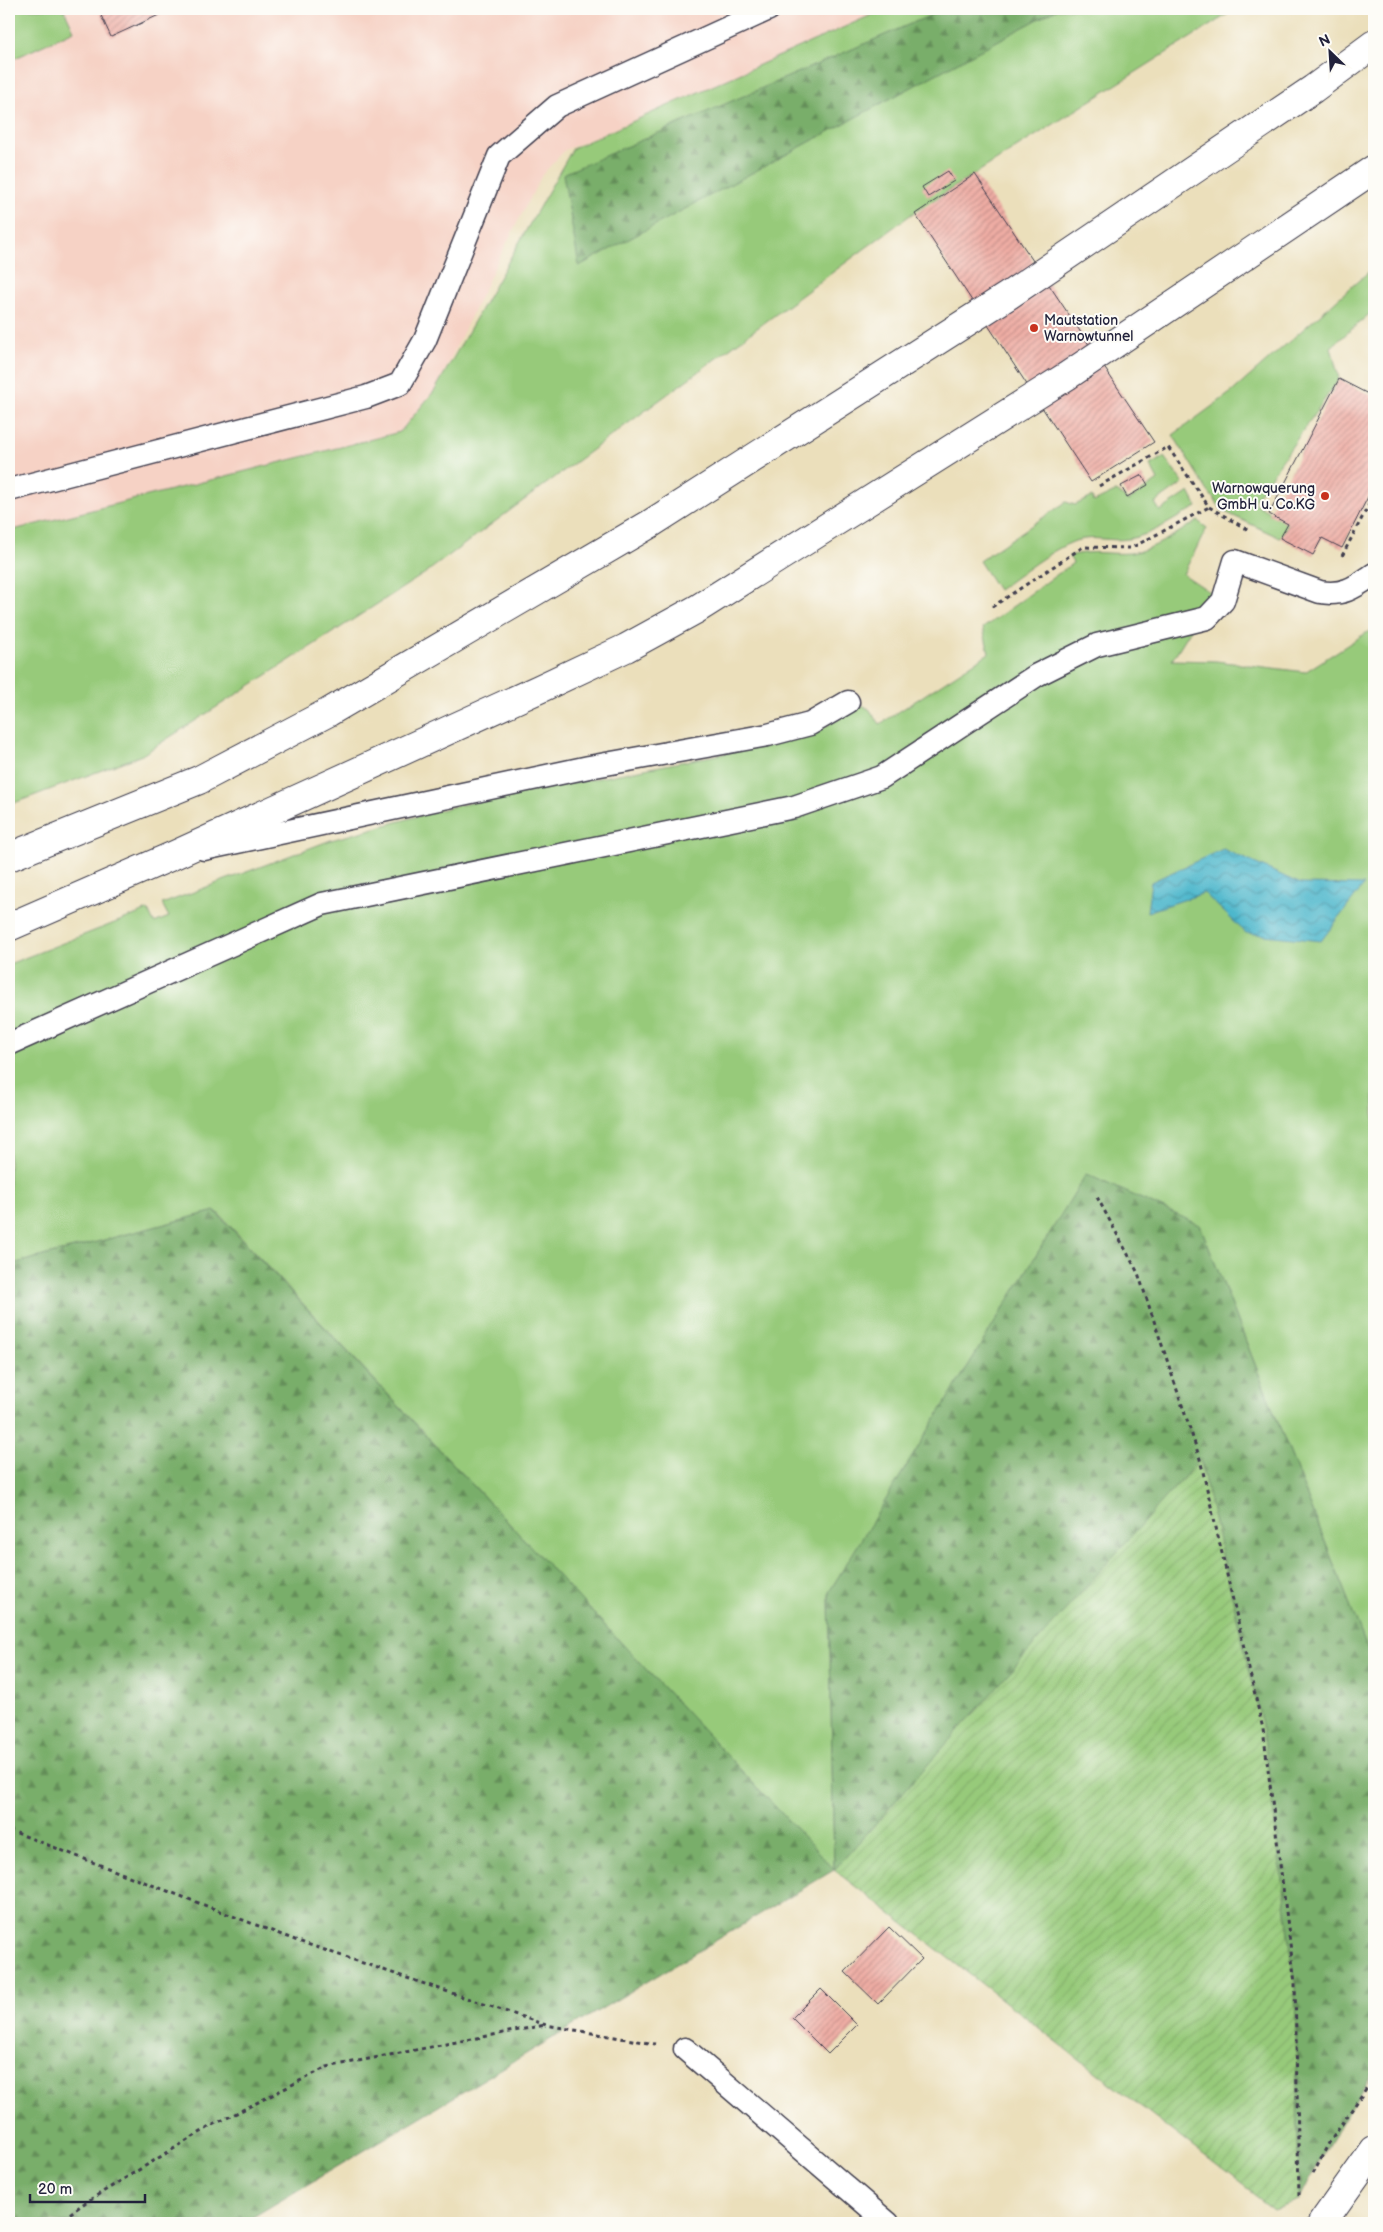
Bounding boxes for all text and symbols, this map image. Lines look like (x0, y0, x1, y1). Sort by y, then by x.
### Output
north arrow (1306, 28, 1356, 78)
text: N (1316, 31, 1333, 51)
place label: Mautstation Warnowtunnel (1044, 312, 1133, 345)
marker: Mautstation Warnowtunnel (1028, 322, 1040, 334)
place label: Warnowquerung GmbH u. Co.KG (1212, 480, 1315, 513)
marker: Warnowquerung GmbH u. Co.KG (1319, 490, 1331, 502)
scale bar (30, 2172, 145, 2204)
text: 20 m (38, 2180, 72, 2199)

